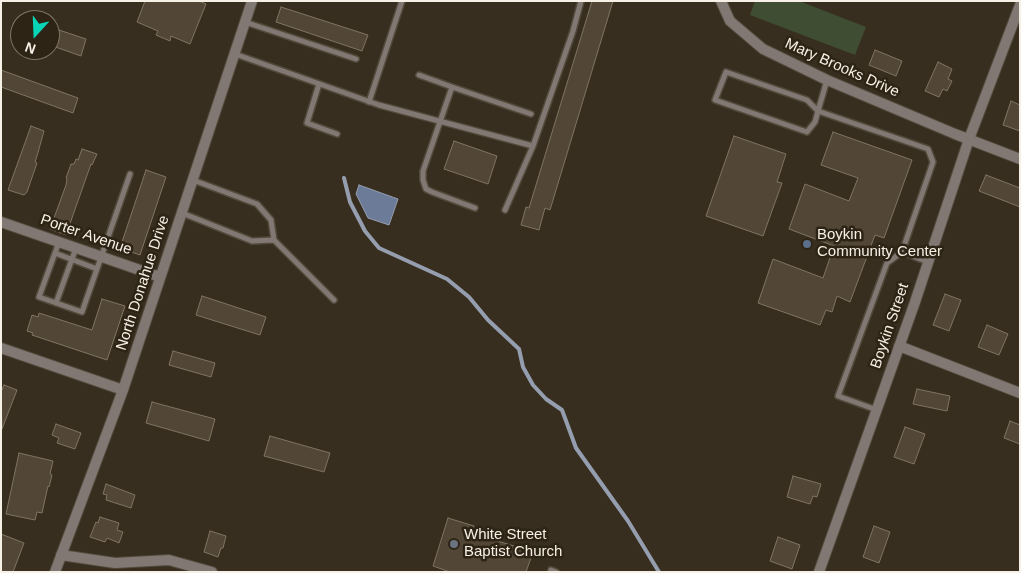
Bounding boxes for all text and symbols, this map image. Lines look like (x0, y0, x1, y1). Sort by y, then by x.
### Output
north arrow (10, 10, 60, 60)
street label: Mary Brooks Drive (782, 35, 902, 101)
text: N (23, 39, 38, 57)
street label: Porter Avenue (38, 211, 134, 259)
street label: North Donahue Drive (113, 213, 173, 353)
place label: Boykin Community Center (817, 226, 942, 261)
marker: Boykin Community Center (801, 238, 813, 250)
street label: Boykin Street (867, 281, 913, 371)
place label: White Street Baptist Church (464, 526, 562, 561)
marker: White Street Baptist Church (448, 538, 460, 550)

